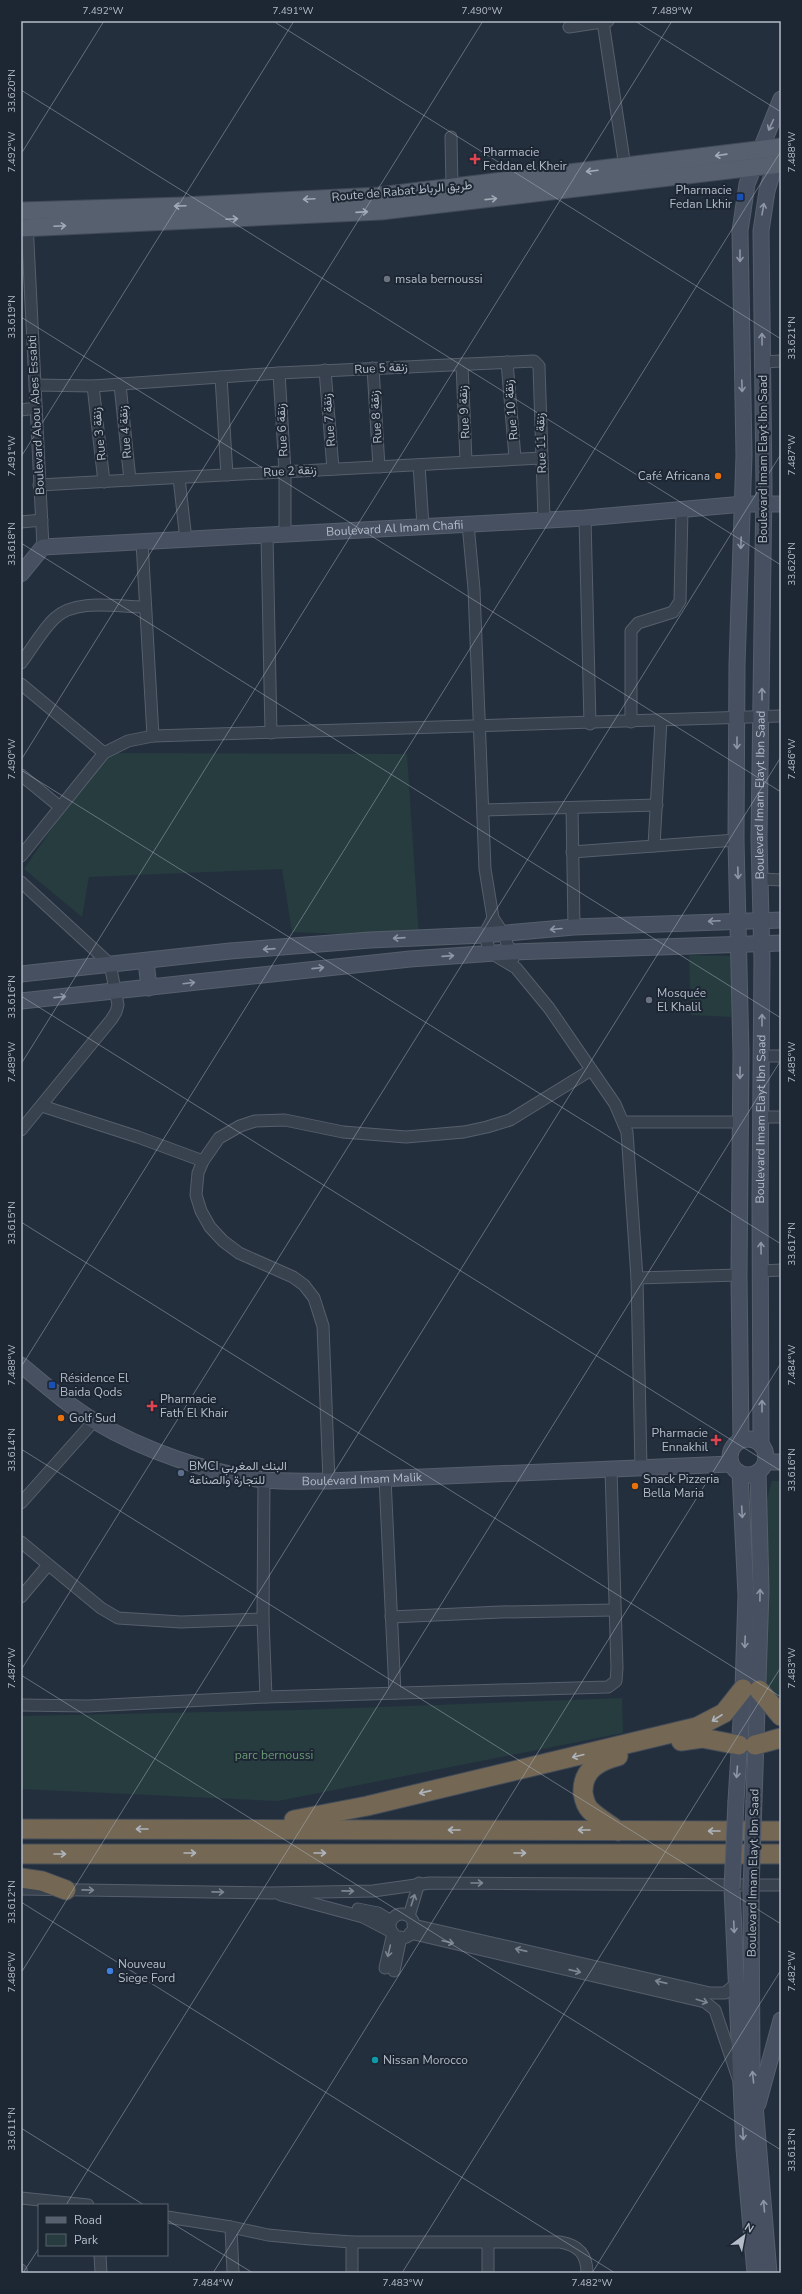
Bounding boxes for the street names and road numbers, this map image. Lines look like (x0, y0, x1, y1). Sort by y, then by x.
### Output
street label: Route de Rabat طريق الرباط (331, 177, 473, 205)
street label: Boulevard Abou Abes Essabti (24, 335, 48, 495)
street label: Rue 5 زنقة (354, 359, 408, 377)
street label: Boulevard Imam Elayt Ibn Saad (755, 375, 771, 543)
street label: Rue 10 زنقة (500, 379, 522, 441)
street label: Rue 9 زنقة (455, 385, 473, 439)
street label: Rue 8 زنقة (366, 390, 386, 444)
street label: Rue 7 زنقة (319, 393, 339, 447)
street label: Rue 6 زنقة (273, 403, 291, 457)
street label: Rue 4 زنقة (115, 405, 135, 459)
street label: Rue 3 زنقة (88, 407, 110, 461)
street label: Rue 11 زنقة (532, 412, 550, 474)
street label: Rue 2 زنقة (263, 462, 317, 480)
street label: Boulevard Al Imam Chafii (326, 517, 464, 540)
street label: Boulevard Imam Elayt Ibn Saad (751, 711, 769, 880)
street label: Boulevard Imam Elayt Ibn Saad (752, 1035, 769, 1203)
street label: Boulevard Imam Malik (302, 1469, 423, 1489)
street label: Boulevard Imam Elayt Ibn Saad (744, 1789, 762, 1957)

